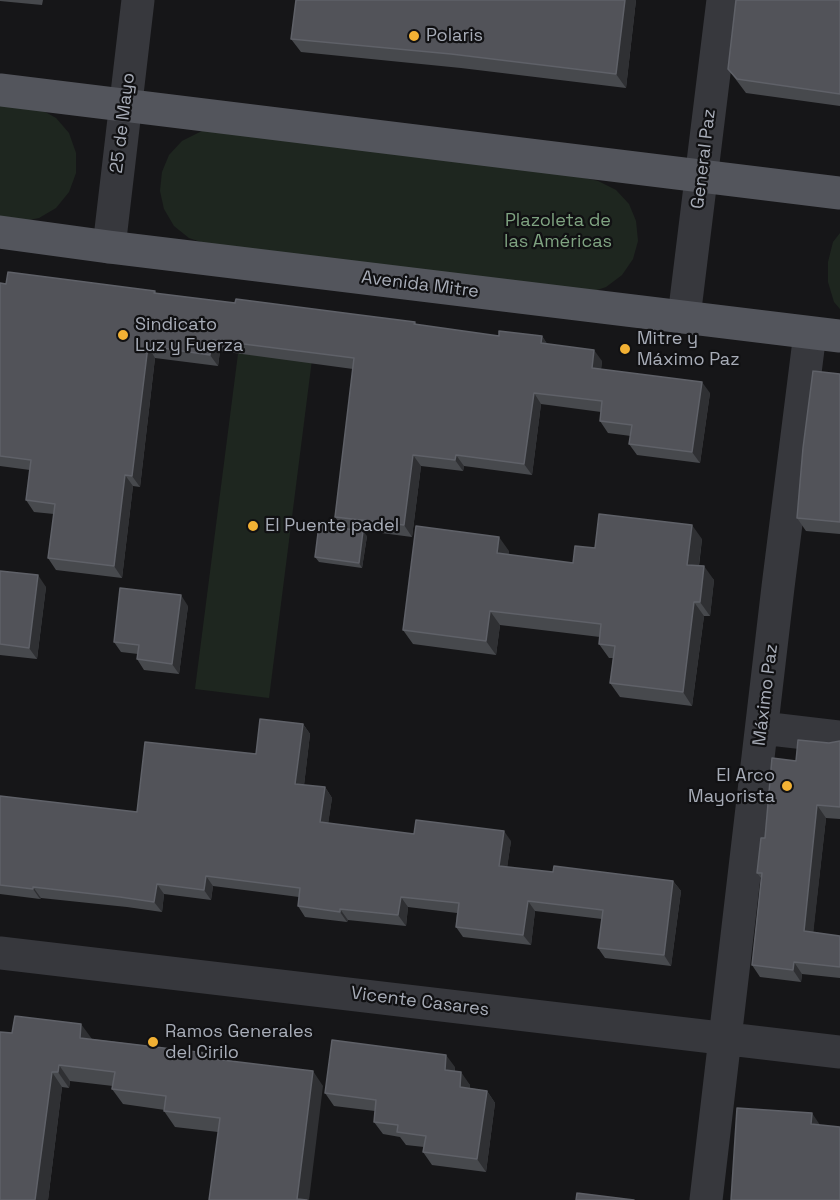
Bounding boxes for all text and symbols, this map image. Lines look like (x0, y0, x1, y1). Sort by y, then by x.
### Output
place label: Polaris (426, 25, 483, 47)
marker: Polaris (407, 29, 421, 43)
street label: 25 de Mayo (106, 72, 140, 174)
street label: General Paz (687, 108, 721, 210)
park label: Plazoleta de las Américas (504, 210, 612, 252)
street label: Avenida Mitre (360, 267, 480, 303)
place label: Sindicato Luz y Fuerza (135, 314, 243, 356)
marker: Sindicato Luz y Fuerza (116, 328, 130, 342)
place label: Mitre y Máximo Paz (637, 328, 740, 370)
marker: Mitre y Máximo Paz (618, 342, 632, 356)
place label: El Puente padel (265, 515, 399, 537)
marker: El Puente padel (246, 519, 260, 533)
street label: Máximo Paz (749, 643, 783, 747)
place label: El Arco Mayorista (688, 765, 775, 808)
marker: El Arco Mayorista (780, 779, 794, 793)
street label: Vicente Casares (350, 983, 490, 1021)
place label: Ramos Generales del Cirilo (165, 1021, 313, 1064)
marker: Ramos Generales del Cirilo (146, 1035, 160, 1049)

